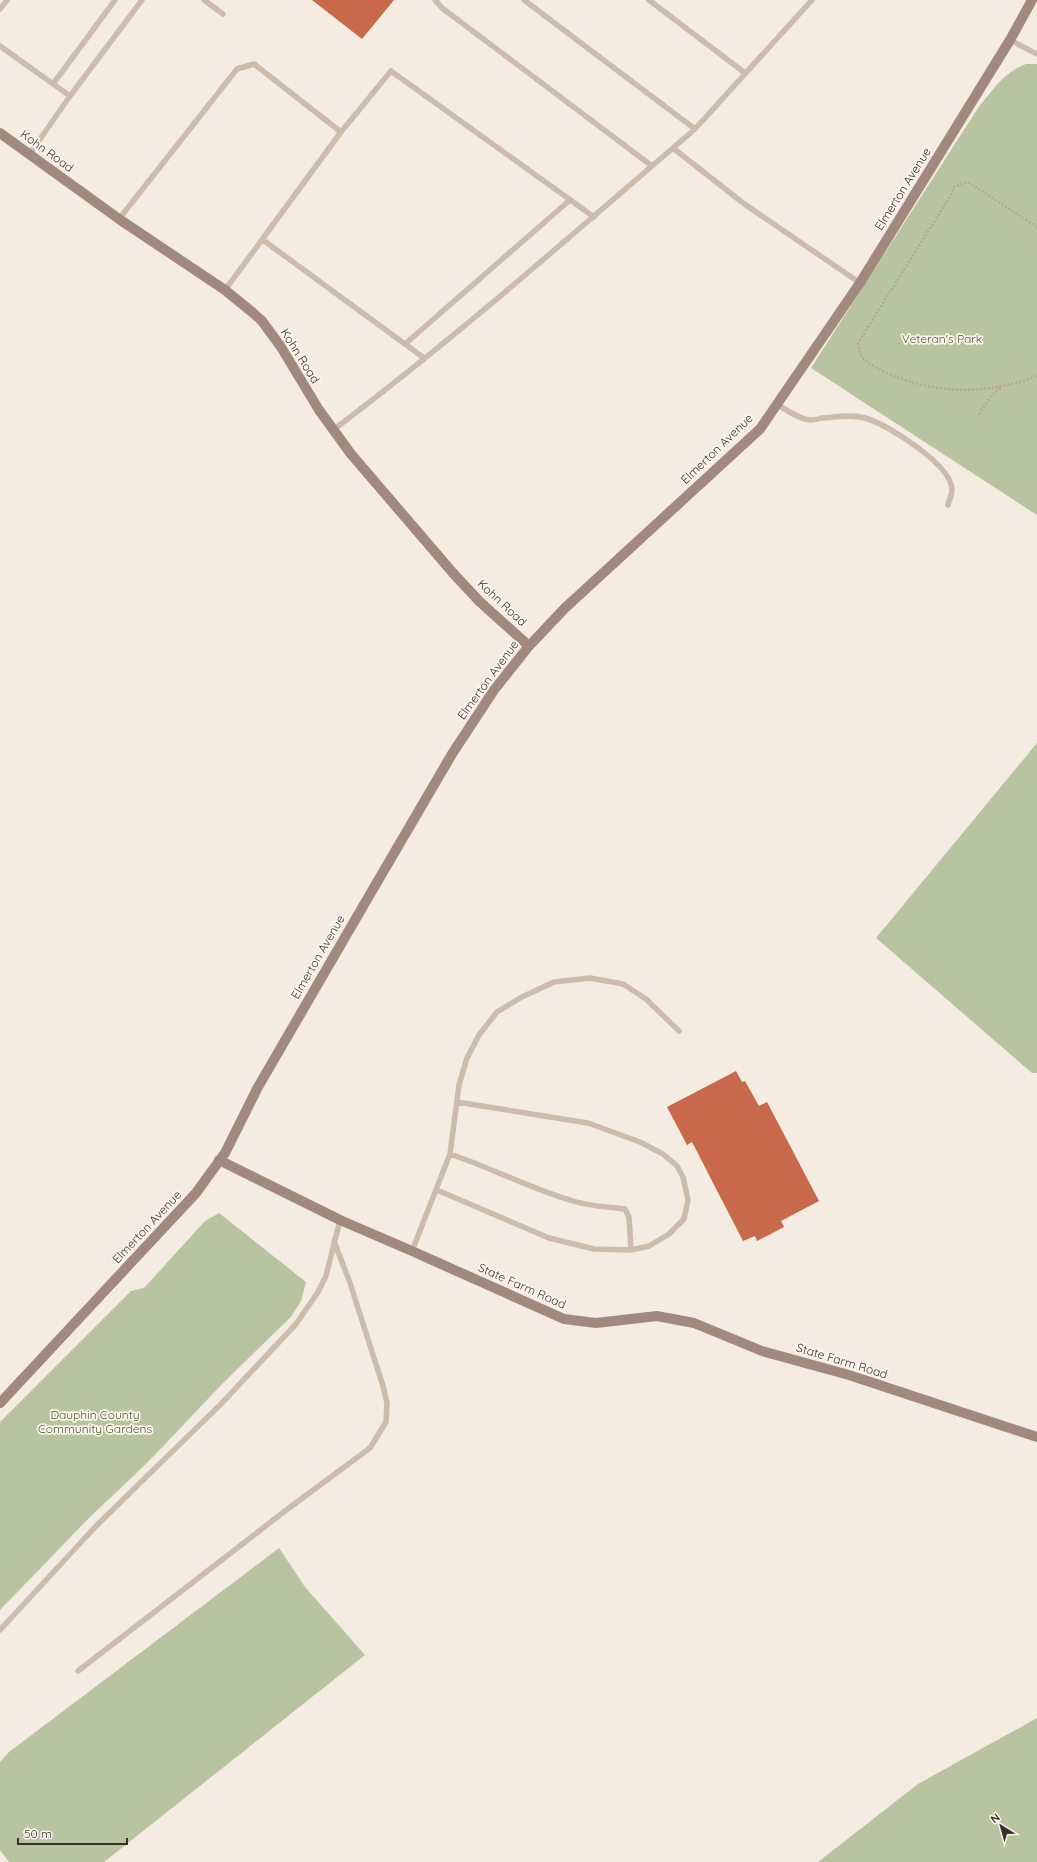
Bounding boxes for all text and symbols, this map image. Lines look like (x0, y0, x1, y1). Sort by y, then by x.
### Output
street label: Kohn Road (18, 126, 77, 175)
street label: Elmerton Avenue (871, 145, 934, 233)
street label: Kohn Road (278, 326, 323, 386)
park label: Veteran's Park (902, 331, 982, 346)
street label: Elmerton Avenue (677, 410, 756, 487)
street label: Kohn Road (475, 576, 530, 629)
street label: Elmerton Avenue (454, 637, 522, 722)
street label: Elmerton Avenue (287, 912, 348, 1001)
street label: Elmerton Avenue (109, 1187, 184, 1266)
street label: State Farm Road (476, 1259, 568, 1312)
street label: State Farm Road (795, 1340, 890, 1382)
park label: Dauphin County Community Gardens (38, 1407, 152, 1436)
north arrow (981, 1806, 1021, 1846)
text: N (988, 1810, 1002, 1826)
scale bar (18, 1820, 127, 1846)
text: 50 m (24, 1826, 52, 1841)

